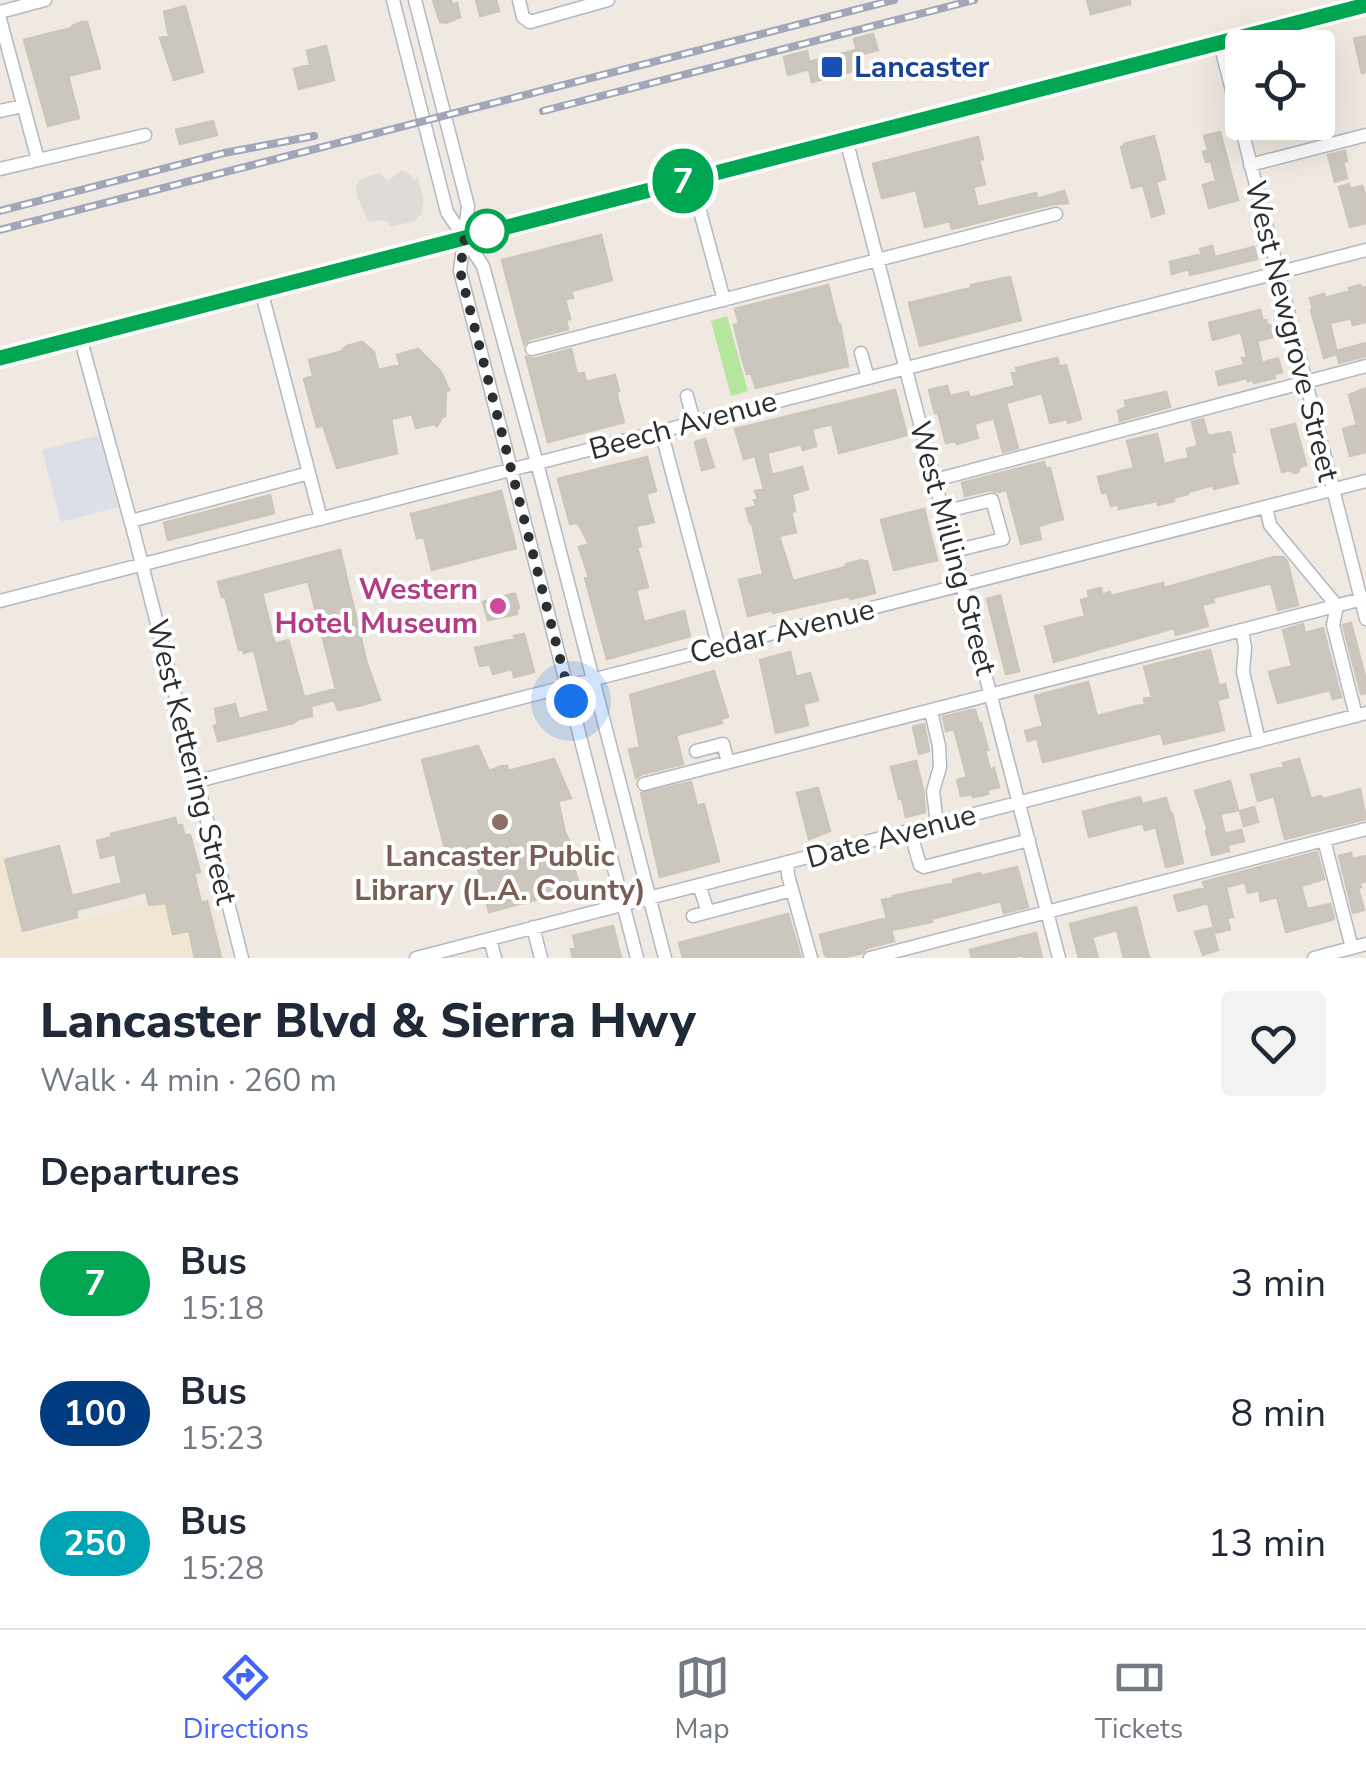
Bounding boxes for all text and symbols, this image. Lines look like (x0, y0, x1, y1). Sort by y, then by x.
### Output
map controls (1225, 30, 1335, 140)
button: locate (1225, 30, 1335, 140)
place label: Lancaster (854, 47, 989, 88)
marker: Lancaster (819, 54, 845, 80)
line badge: 7 (650, 148, 716, 214)
text: 7 (672, 158, 694, 205)
street label: West Newgrove Street (1234, 177, 1349, 486)
unlabelled marker (466, 210, 508, 252)
street label: Beech Avenue (585, 381, 782, 470)
street label: West Milling Street (899, 417, 1006, 680)
place label: Western Hotel Museum (274, 569, 478, 644)
street label: Cedar Avenue (685, 589, 879, 674)
marker: Western Hotel Museum (487, 595, 509, 617)
street label: West Kettering Street (136, 615, 247, 909)
your location (546, 676, 596, 726)
street label: Date Avenue (802, 794, 981, 879)
marker: Lancaster Public Library (L.A. County) (489, 811, 511, 833)
place label: Lancaster Public Library (L.A. County) (354, 836, 646, 911)
text: Lancaster Blvd & Sierra Hwy (40, 988, 696, 1054)
button: heart (1221, 991, 1326, 1096)
text: Walk · 4 min · 260 m (40, 1059, 337, 1102)
text: Departures (40, 1147, 239, 1198)
text: Bus (180, 1236, 247, 1287)
text: 3 min (1231, 1258, 1326, 1309)
text: 7 (84, 1260, 106, 1307)
text: 15:18 (180, 1287, 264, 1330)
text: Bus (180, 1366, 247, 1417)
text: 8 min (1231, 1388, 1326, 1439)
text: 100 (63, 1390, 127, 1437)
text: 15:23 (180, 1417, 264, 1460)
text: Bus (180, 1496, 247, 1547)
text: 13 min (1208, 1518, 1326, 1569)
text: 250 (63, 1520, 127, 1567)
text: 15:28 (180, 1547, 264, 1590)
tab: Directions (183, 1650, 309, 1748)
tab: Map (674, 1650, 730, 1748)
tab: Tickets (1095, 1650, 1183, 1748)

